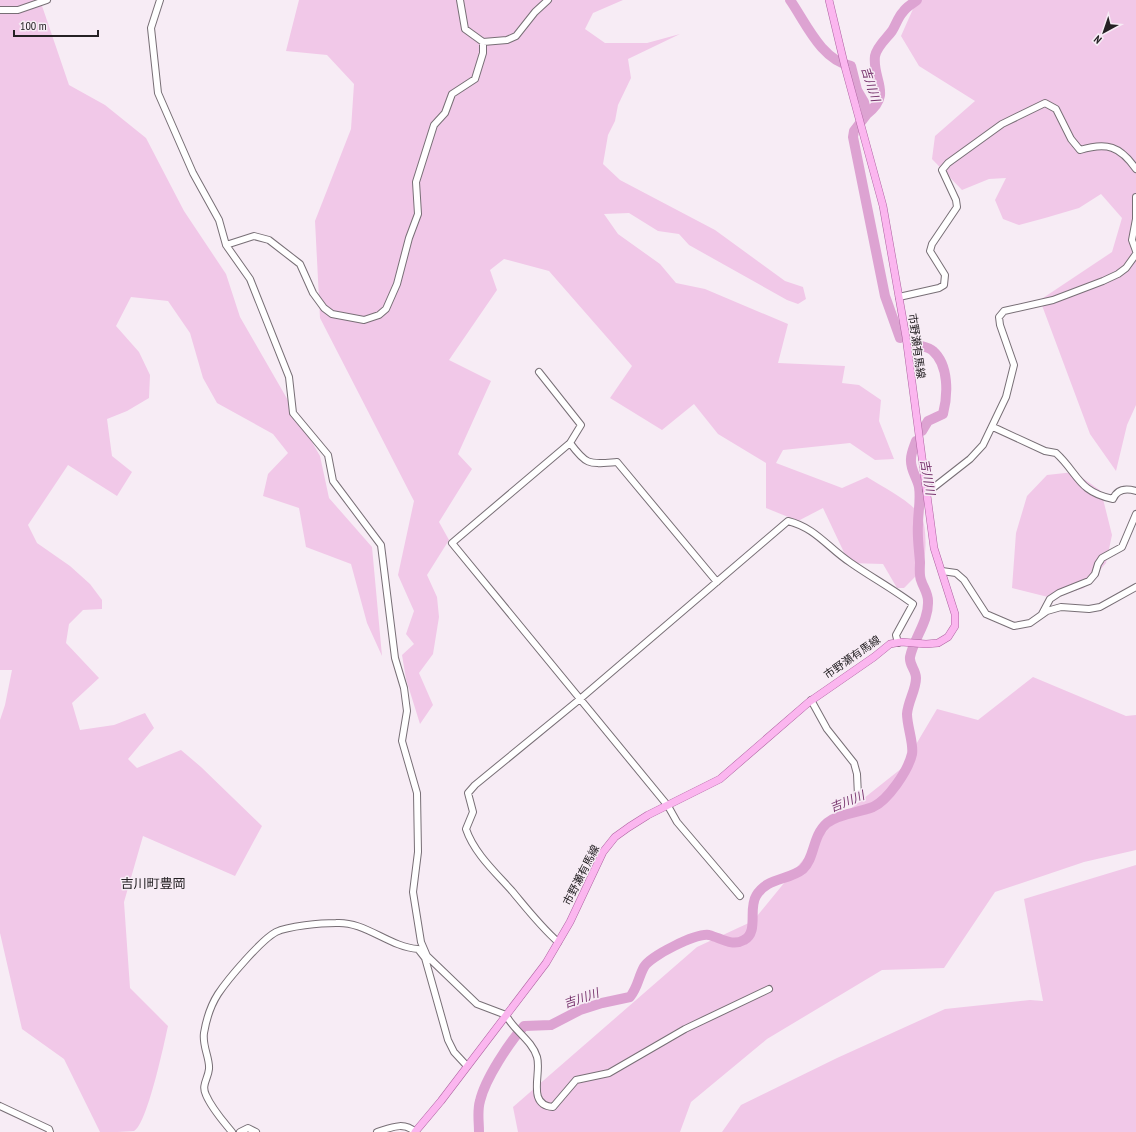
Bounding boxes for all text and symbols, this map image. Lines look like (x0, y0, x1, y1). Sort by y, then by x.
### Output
scale bar (14, 12, 98, 38)
north arrow (1084, 12, 1124, 52)
text: 100 m (20, 18, 47, 33)
text: N (1091, 32, 1104, 47)
water label: 吉川川 (858, 65, 884, 105)
street label: 市野瀬有馬線 (905, 312, 929, 380)
water label: 吉川川 (917, 458, 939, 498)
street label: 市野瀬有馬線 (821, 632, 883, 682)
water label: 吉川川 (827, 787, 868, 815)
street label: 市野瀬有馬線 (560, 842, 602, 908)
district label: 吉川町豊岡 (120, 875, 186, 892)
water label: 吉川川 (562, 984, 602, 1011)

